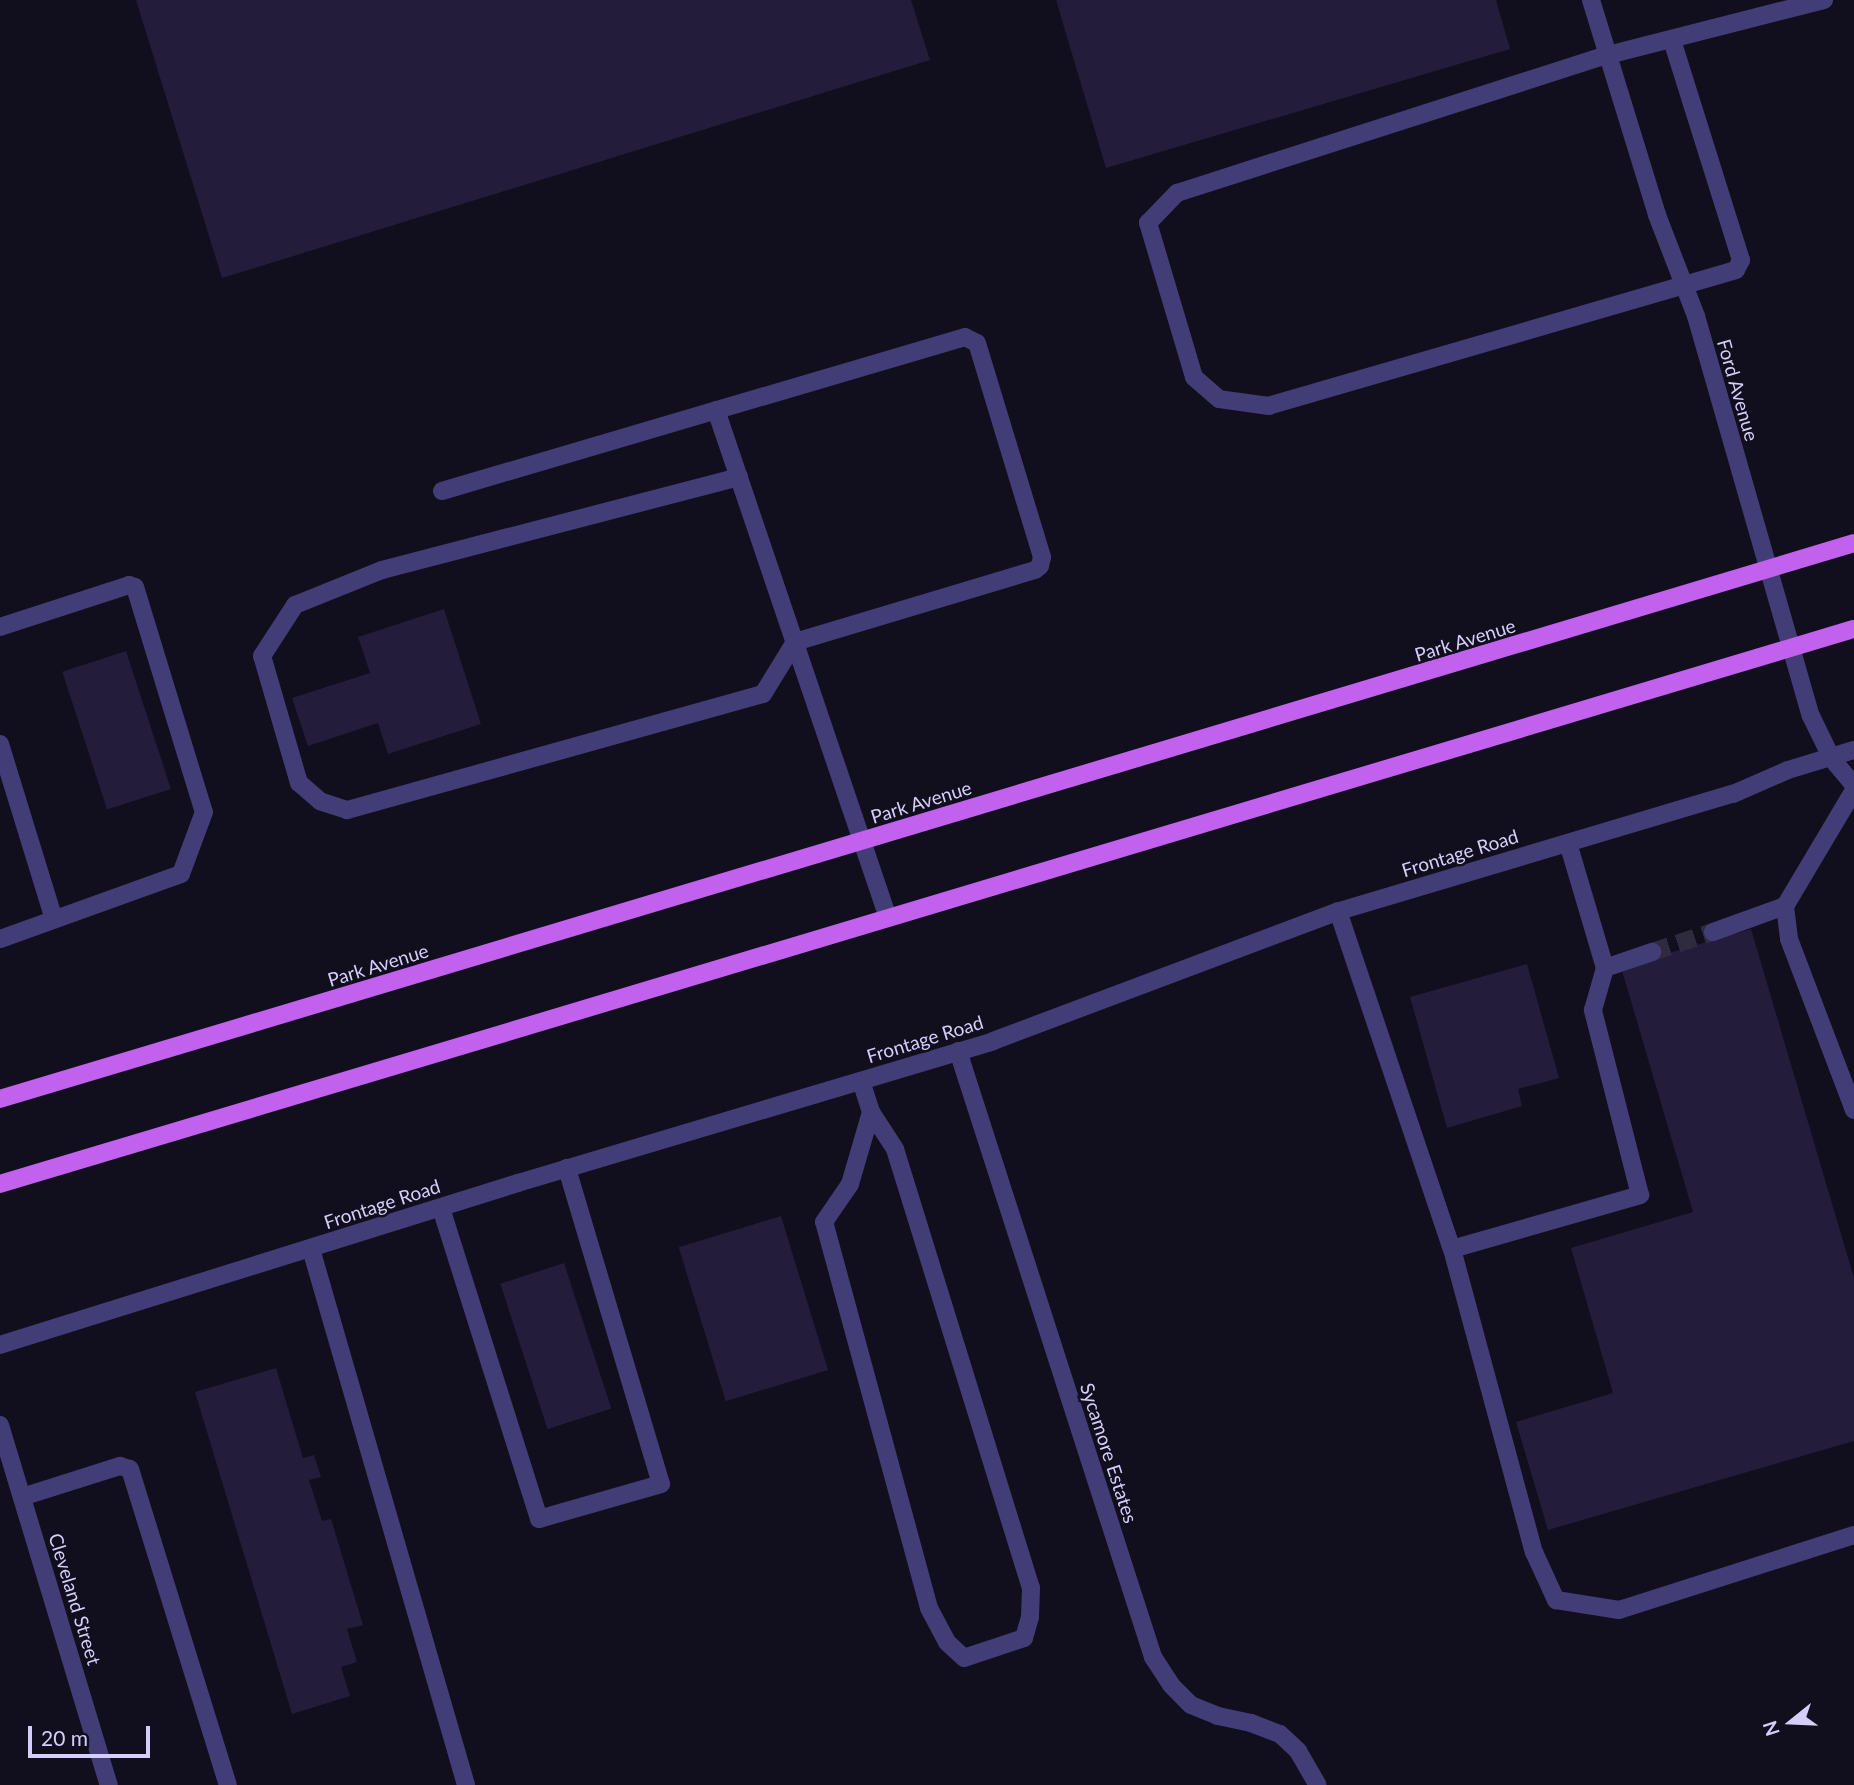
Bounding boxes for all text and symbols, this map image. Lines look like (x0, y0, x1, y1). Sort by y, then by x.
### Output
street label: Ford Avenue (1712, 336, 1764, 444)
street label: Park Avenue (1412, 614, 1518, 666)
street label: Park Avenue (868, 776, 974, 828)
street label: Frontage Road (1399, 824, 1521, 882)
street label: Park Avenue (325, 939, 431, 991)
street label: Frontage Road (864, 1010, 986, 1068)
street label: Frontage Road (321, 1175, 443, 1233)
street label: Sycamore Estates (1076, 1380, 1142, 1526)
street label: Cleveland Street (44, 1530, 106, 1668)
north arrow (1756, 1687, 1826, 1757)
scale bar (32, 1712, 154, 1756)
text: N (1757, 1718, 1784, 1739)
text: 20 m (41, 1725, 88, 1750)

